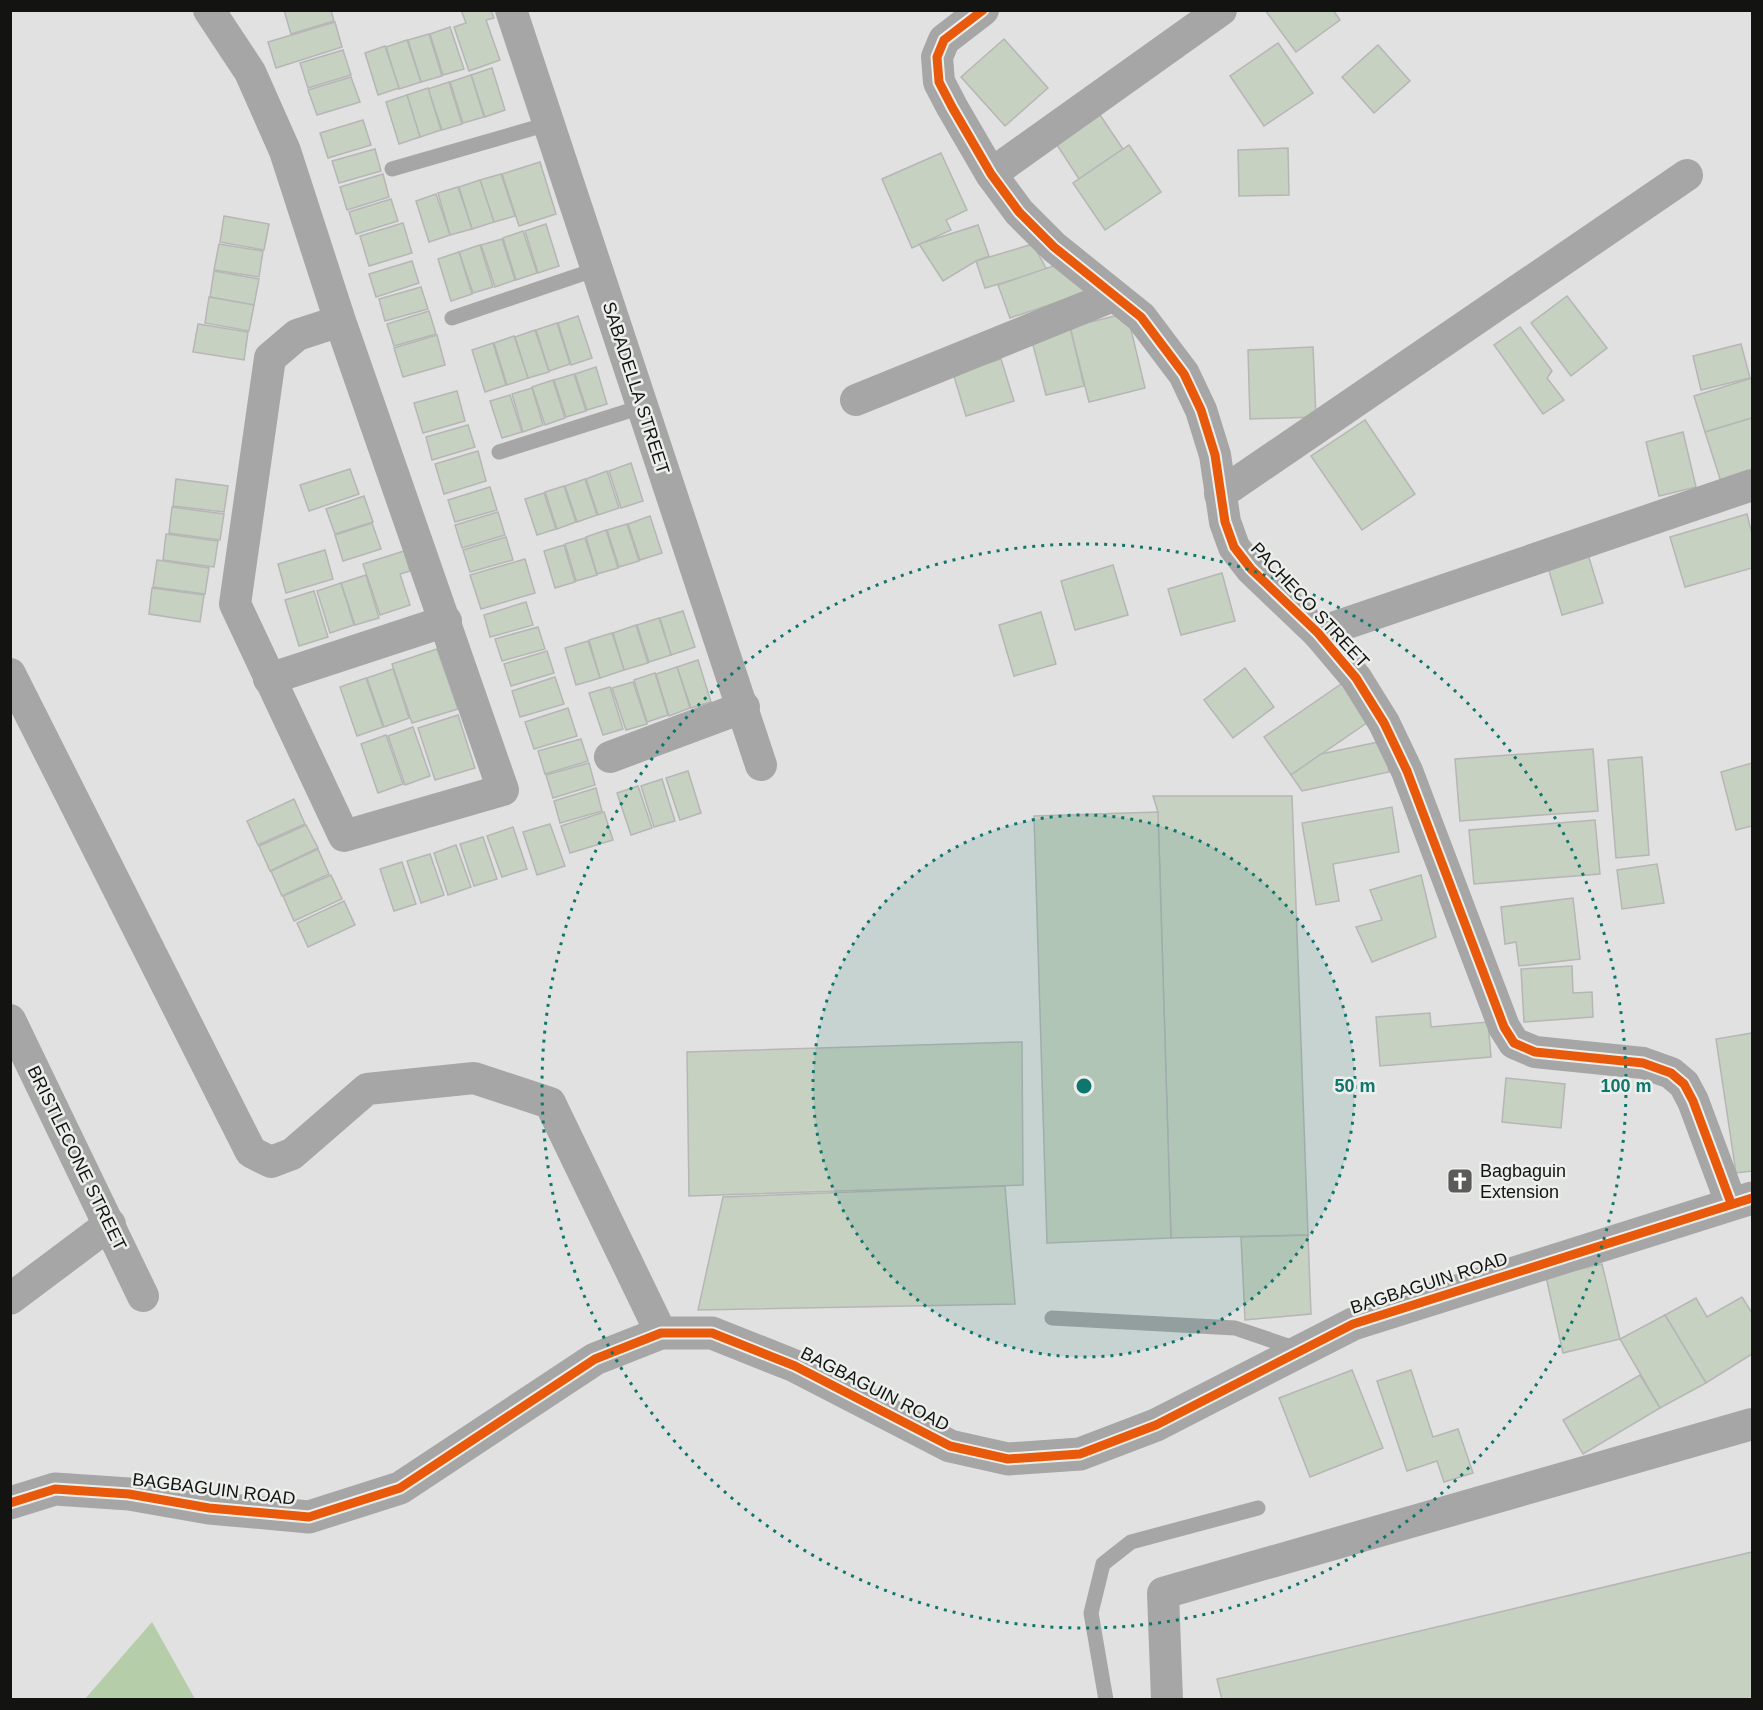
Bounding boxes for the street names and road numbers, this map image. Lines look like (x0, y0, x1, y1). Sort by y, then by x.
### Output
street label: SABADELLA STREET (599, 299, 673, 477)
street label: PACHECO STREET (1247, 538, 1373, 672)
street label: BRISTLECONE STREET (24, 1062, 130, 1254)
street label: BAGBAGUIN ROAD (1348, 1248, 1510, 1318)
street label: BAGBAGUIN ROAD (797, 1343, 953, 1435)
street label: BAGBAGUIN ROAD (131, 1469, 297, 1509)

